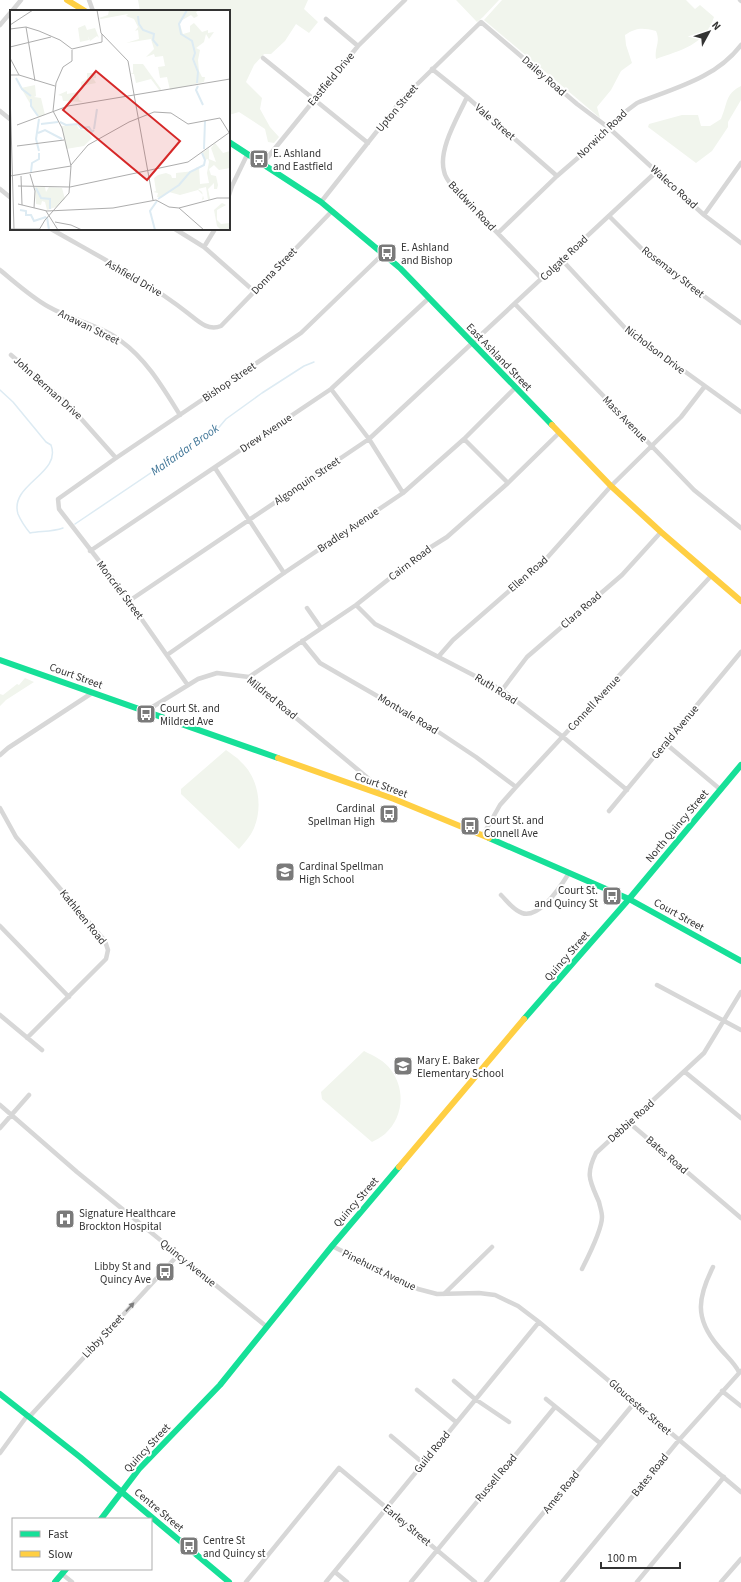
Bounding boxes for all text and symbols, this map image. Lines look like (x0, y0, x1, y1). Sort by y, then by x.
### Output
inset map (10, 10, 230, 230)
north arrow (689, 12, 729, 52)
text: N (708, 18, 724, 34)
street label: Eastfield Drive (304, 49, 358, 109)
street label: Dailey Road (519, 53, 569, 99)
street label: Upton Street (373, 81, 422, 135)
street label: Vale Street (472, 100, 519, 144)
street label: Norwich Road (574, 106, 630, 162)
place label: E. Ashland and Eastfield (273, 146, 333, 174)
bus stop icon: E. Ashland and Eastfield (248, 148, 270, 170)
street label: Waleco Road (647, 162, 701, 212)
street label: Baldwin Road (445, 178, 499, 234)
street label: Colgate Road (537, 232, 591, 284)
place label: E. Ashland and Bishop (401, 240, 453, 268)
bus stop icon: E. Ashland and Bishop (376, 242, 398, 264)
street label: Rosemary Street (639, 243, 708, 301)
street label: Donna Street (248, 244, 300, 298)
street label: Ashfield Drive (103, 256, 166, 301)
street label: Anawan Street (56, 306, 122, 348)
street label: East Ashland Street (463, 320, 535, 394)
street label: Nicholson Drive (622, 322, 689, 378)
street label: John Berman Drive (10, 353, 86, 423)
street label: Bishop Street (199, 358, 259, 405)
street label: Mass Avenue (599, 393, 651, 446)
street label: Drew Avenue (237, 410, 296, 456)
water label: Malfardar Brook (147, 420, 223, 480)
street label: Algonquin Street (271, 453, 343, 509)
street label: Bradley Avenue (314, 504, 382, 556)
street label: Cairn Road (385, 542, 435, 584)
street label: Ellen Road (505, 552, 551, 596)
street label: Moncrief Street (93, 558, 147, 623)
street label: Clara Road (557, 588, 605, 632)
street label: Court Street (47, 659, 105, 693)
street label: Ruth Road (472, 670, 520, 708)
street label: Connell Avenue (564, 671, 624, 734)
street label: Mildred Road (244, 673, 300, 723)
street label: Montvale Road (375, 690, 441, 738)
place label: Court St. and Mildred Ave (160, 701, 220, 729)
street label: Gerald Avenue (648, 701, 702, 762)
bus stop icon: Court St. and Mildred Ave (135, 703, 157, 725)
street label: Court Street (352, 768, 410, 802)
street label: North Quincy Street (642, 786, 712, 866)
place label: Cardinal Spellman High (308, 801, 375, 829)
bus stop icon: Cardinal Spellman High (378, 803, 400, 825)
place label: Court St. and Connell Ave (484, 813, 544, 841)
bus stop icon: Court St. and Connell Ave (459, 815, 481, 837)
place label: Cardinal Spellman High School (299, 859, 384, 887)
school or university icon: Cardinal Spellman High School (274, 861, 296, 883)
place label: Court St. and Quincy St (534, 883, 598, 911)
bus stop icon: Court St. and Quincy St (601, 885, 623, 907)
street label: Kathleen Road (56, 886, 110, 948)
street label: Court Street (651, 895, 707, 935)
street label: Quincy Street (541, 927, 593, 984)
place label: Mary E. Baker Elementary School (417, 1053, 504, 1081)
school or university icon: Mary E. Baker Elementary School (392, 1055, 414, 1077)
street label: Debbie Road (604, 1096, 658, 1146)
street label: Bates Road (643, 1133, 691, 1177)
street label: Quincy Street (330, 1173, 382, 1230)
place label: Signature Healthcare Brockton Hospital (79, 1206, 176, 1234)
hospital icon: Signature Healthcare Brockton Hospital (54, 1208, 76, 1230)
street label: Quincy Avenue (157, 1236, 220, 1291)
street label: Pinehurst Avenue (340, 1246, 419, 1295)
place label: Libby St and Quincy Ave (94, 1259, 152, 1287)
bus stop icon: Libby St and Quincy Ave (154, 1261, 176, 1283)
one-way arrow (125, 1302, 135, 1312)
street label: Libby Street (79, 1311, 127, 1361)
street label: Gloucester Street (605, 1376, 675, 1439)
street label: Quincy Street (120, 1420, 174, 1476)
street label: Guild Road (410, 1428, 454, 1476)
street label: Bates Road (628, 1450, 672, 1500)
street label: Russell Road (472, 1451, 520, 1505)
street label: Ames Road (539, 1467, 583, 1517)
street label: Centre Street (131, 1485, 187, 1535)
street label: Earley Street (380, 1500, 434, 1550)
legend (12, 1518, 152, 1570)
text: Fast (48, 1526, 68, 1543)
place label: Centre St and Quincy st (203, 1533, 266, 1561)
bus stop icon: Centre St and Quincy st (178, 1535, 200, 1557)
scale bar (601, 1544, 680, 1570)
text: Slow (48, 1546, 73, 1563)
text: 100 m (607, 1550, 637, 1567)

